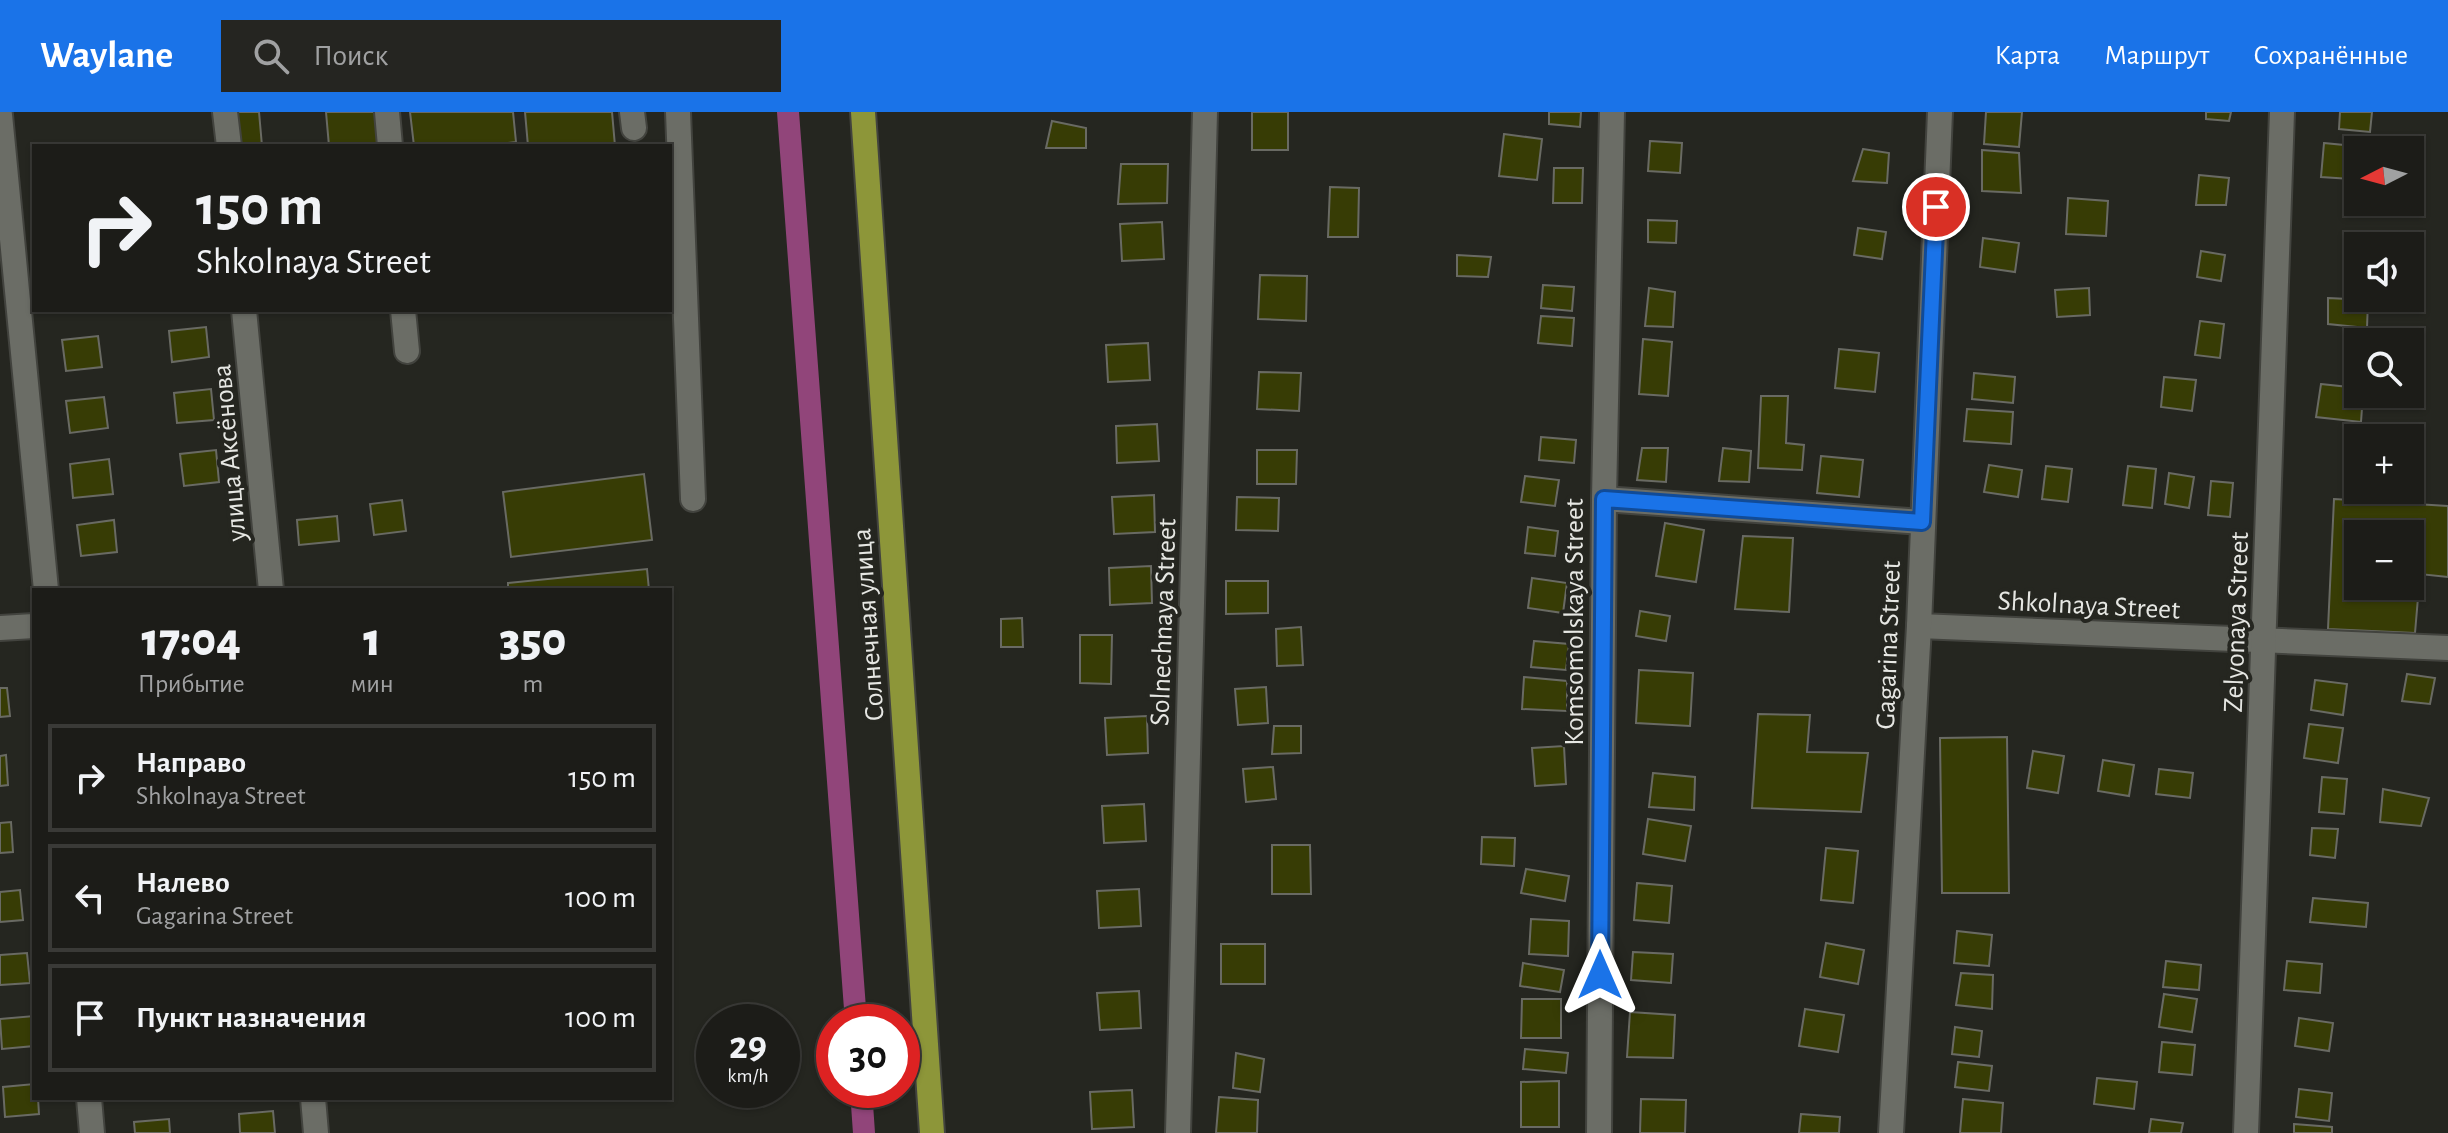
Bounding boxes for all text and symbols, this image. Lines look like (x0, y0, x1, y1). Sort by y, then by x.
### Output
search box (221, 20, 781, 92)
icon: search (249, 34, 293, 78)
text: Waylane (40, 37, 173, 75)
text: Поиск (313, 41, 388, 71)
text: Карта (1994, 42, 2060, 70)
text: Маршрут (2104, 42, 2209, 70)
text: Сохранённые (2253, 42, 2408, 70)
north arrow (2344, 136, 2424, 216)
map controls (2344, 136, 2424, 600)
pin (1902, 173, 1970, 241)
icon: right (64, 176, 168, 280)
text: 150 m (196, 179, 323, 235)
icon: arrive (1914, 185, 1958, 229)
button: sound (2344, 232, 2424, 312)
text: Shkolnaya Street (196, 244, 431, 280)
button: search (2344, 328, 2424, 408)
street label: улица Аксёнова (208, 363, 252, 544)
button: + (2344, 424, 2424, 504)
street label: Komsomolskaya Street (1561, 498, 1589, 746)
street label: Solnechnaya Street (1146, 518, 1182, 726)
button: − (2344, 520, 2424, 600)
street label: Солнечная улица (848, 527, 890, 722)
street label: Zelyonaya Street (2220, 531, 2254, 713)
street label: Gagarina Street (1872, 560, 1906, 730)
street label: Shkolnaya Street (1997, 587, 2181, 625)
text: 17:04 (142, 617, 241, 665)
text: 1 (363, 617, 381, 665)
text: 350 (499, 617, 566, 665)
text: Прибытие (138, 671, 245, 697)
text: мин (350, 671, 394, 697)
text: m (522, 671, 543, 697)
text: Направо (136, 748, 246, 778)
icon: right (68, 756, 112, 800)
text: 150 m (568, 763, 636, 793)
text: Shkolnaya Street (136, 783, 305, 809)
text: Налево (136, 868, 230, 898)
icon: left (68, 876, 112, 920)
text: 100 m (565, 883, 636, 913)
text: Gagarina Street (136, 903, 293, 929)
position arrow (1558, 933, 1642, 1017)
icon: arrive (68, 996, 112, 1040)
text: Пункт назначения (136, 1003, 367, 1033)
text: 100 m (565, 1003, 636, 1033)
speed limit sign: 30 (816, 1004, 920, 1108)
text: 29 (729, 1026, 767, 1066)
text: km/h (727, 1066, 769, 1086)

